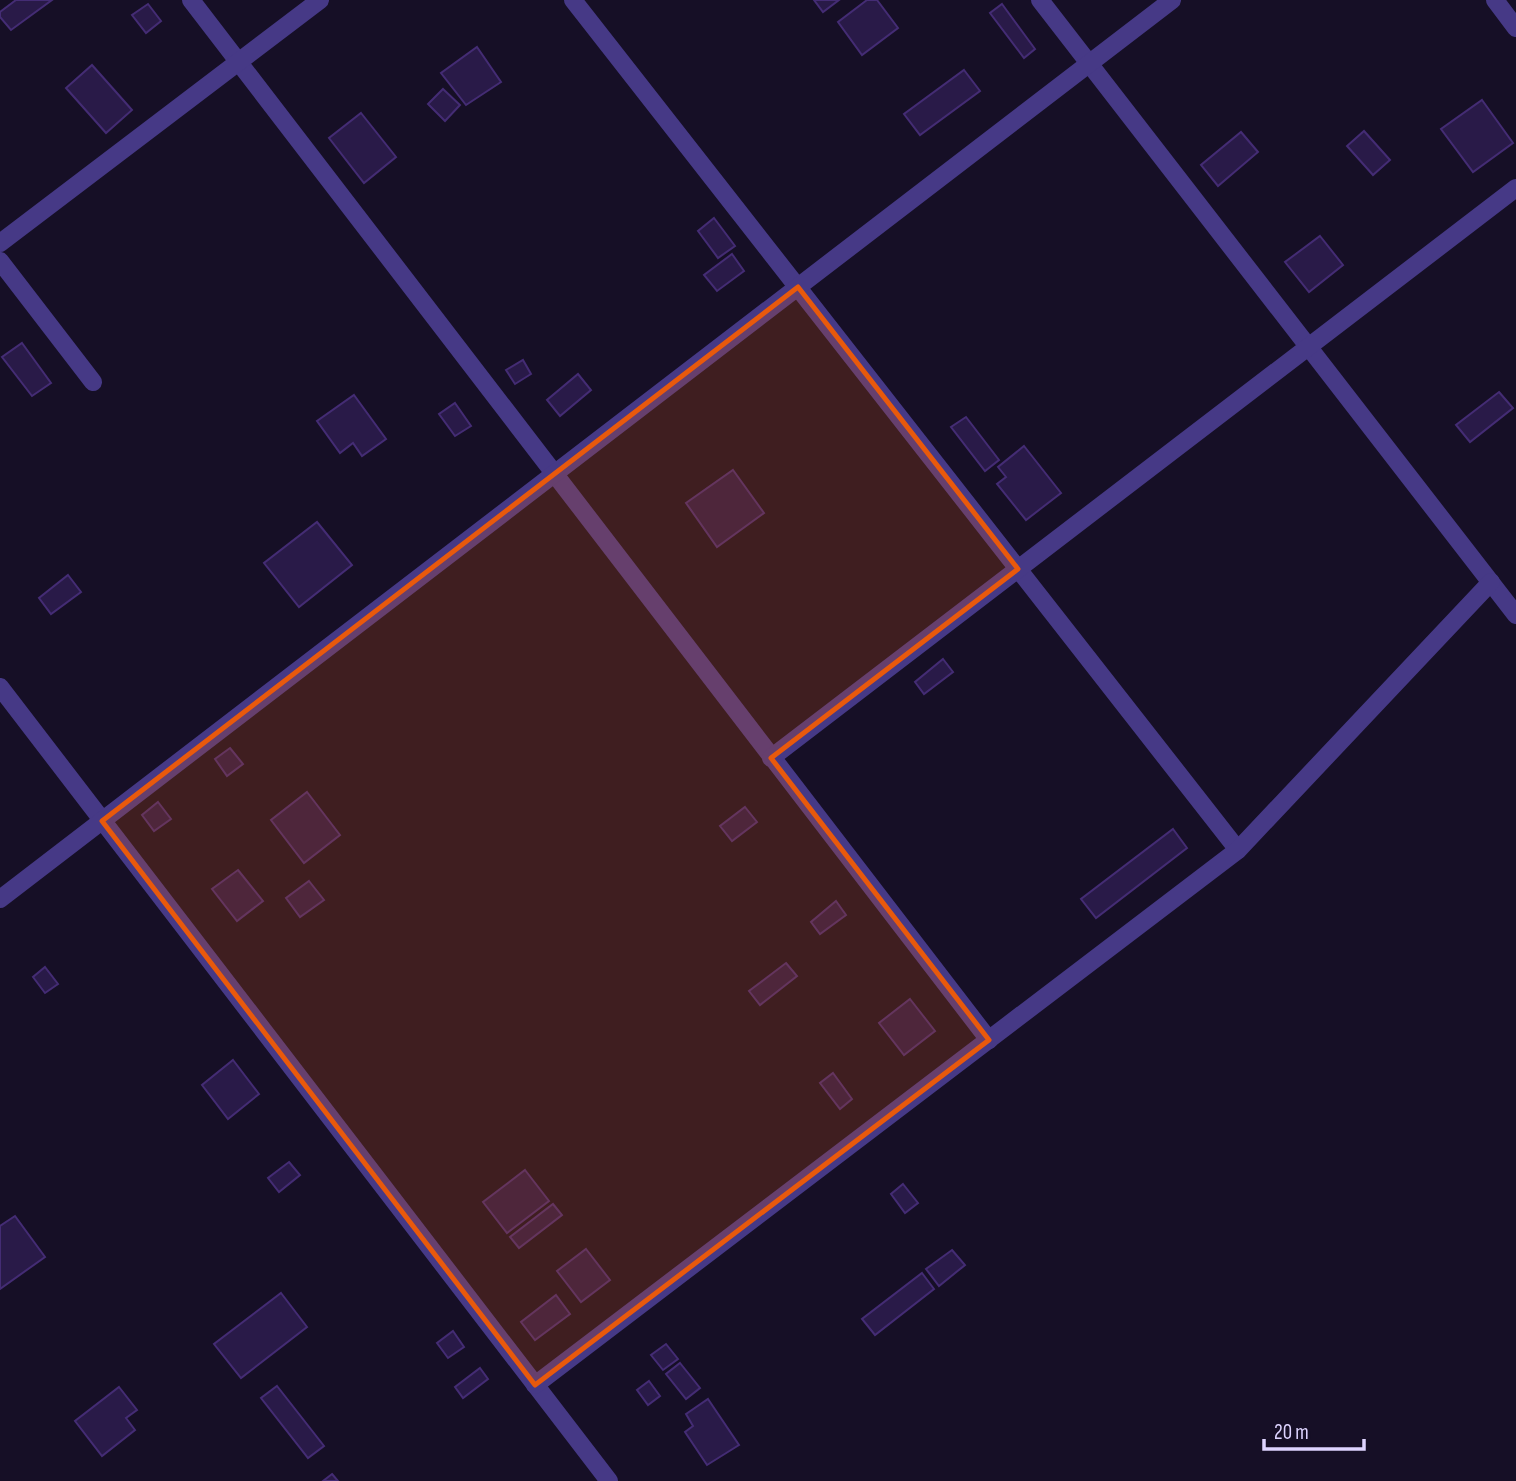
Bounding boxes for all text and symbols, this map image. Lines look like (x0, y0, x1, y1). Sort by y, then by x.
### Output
scale bar (1264, 1408, 1364, 1452)
text: 20 m (1274, 1420, 1309, 1445)

